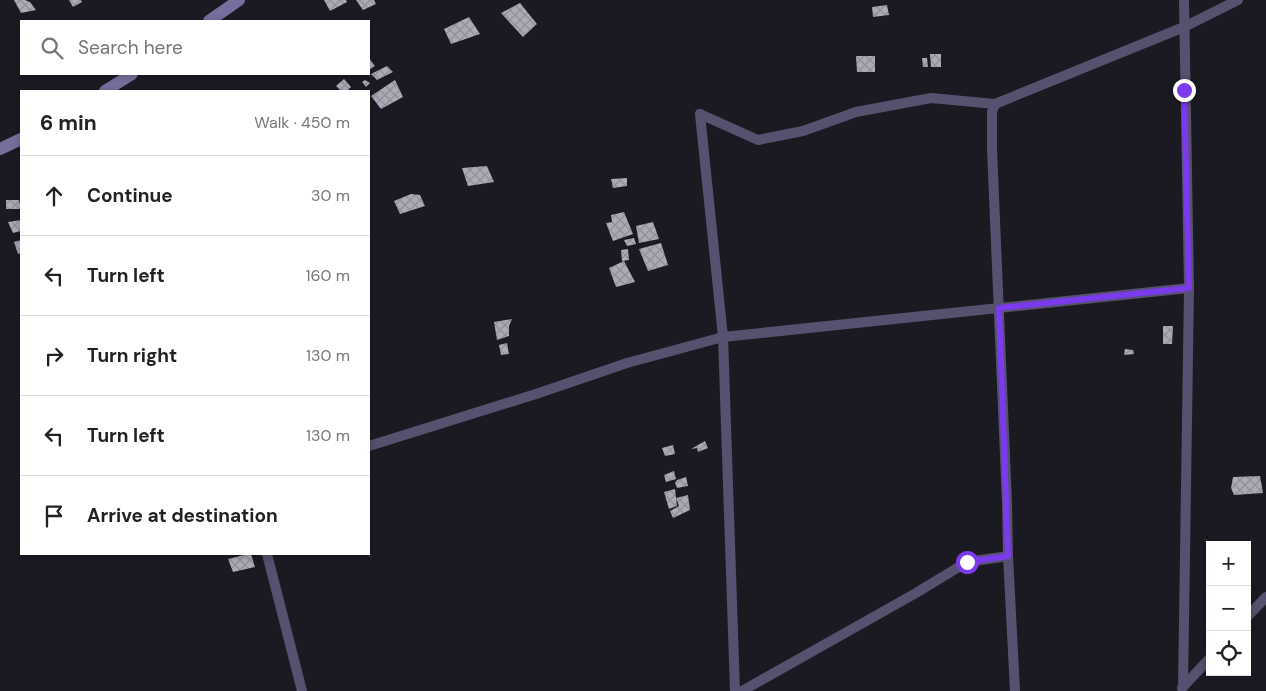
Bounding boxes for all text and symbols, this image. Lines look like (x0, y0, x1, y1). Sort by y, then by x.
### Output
search box (20, 20, 370, 75)
icon: search (38, 34, 66, 62)
text: Search here (78, 35, 183, 60)
route end (1173, 79, 1196, 102)
text: 6 min (40, 109, 97, 137)
text: Walk · 450 m (254, 112, 350, 133)
icon: ahead (40, 182, 68, 210)
text: Continue (87, 183, 173, 208)
text: 30 m (311, 185, 350, 206)
icon: left (40, 262, 68, 290)
text: Turn left (87, 263, 165, 288)
text: 160 m (306, 265, 350, 286)
icon: right (40, 342, 68, 370)
text: Turn right (87, 343, 177, 368)
text: 130 m (306, 345, 350, 366)
icon: left (40, 422, 68, 450)
text: Turn left (87, 423, 165, 448)
text: 130 m (306, 425, 350, 446)
icon: arrive (40, 502, 68, 530)
text: Arrive at destination (87, 503, 278, 528)
map controls (1206, 541, 1251, 676)
button: + (1206, 541, 1251, 586)
route start (956, 551, 979, 574)
button: − (1206, 586, 1251, 631)
button: locate (1206, 631, 1251, 676)

